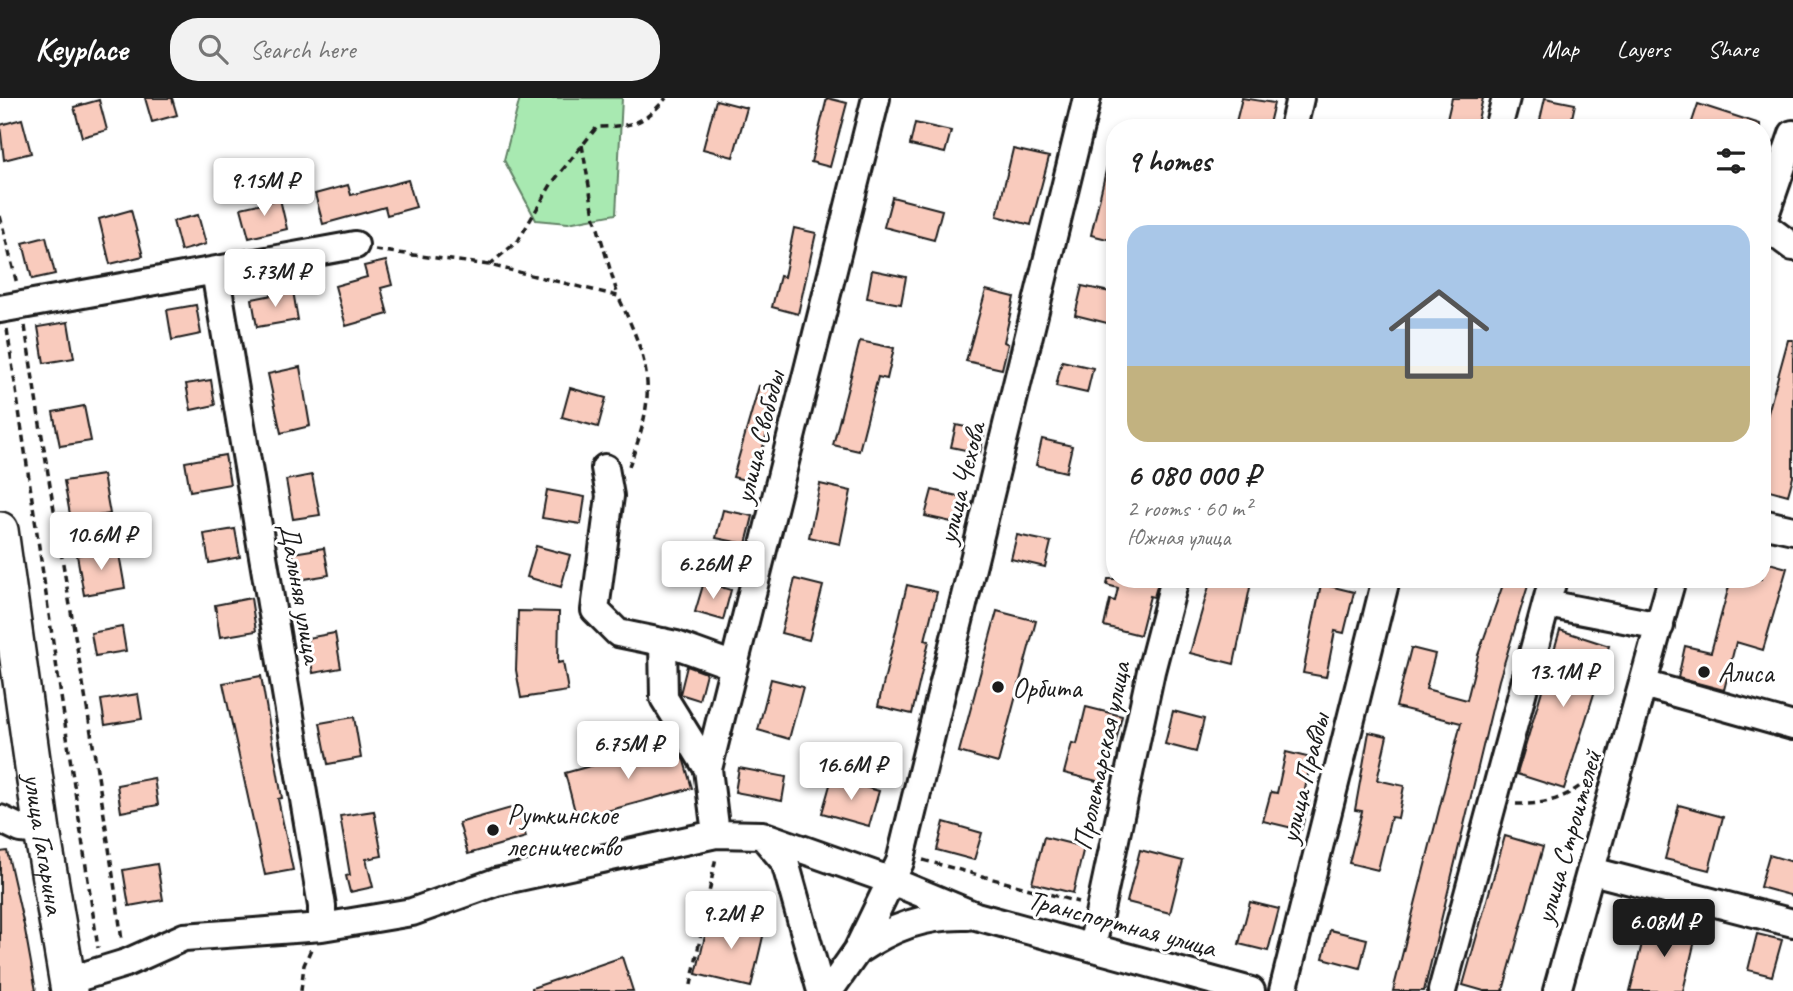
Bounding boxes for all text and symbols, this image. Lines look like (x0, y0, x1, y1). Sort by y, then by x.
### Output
search box (170, 18, 660, 81)
text: Keyplace (35, 28, 128, 70)
icon: search (194, 30, 232, 68)
text: Search here (250, 33, 356, 66)
text: Map (1542, 34, 1579, 64)
text: Layers (1617, 34, 1670, 64)
text: Share (1708, 34, 1758, 64)
text: 9 homes (1127, 142, 1211, 180)
icon: filters (1712, 142, 1750, 180)
pin: 9.15M ₽ (199, 158, 329, 218)
text: 9.15M ₽ (229, 166, 299, 195)
pin: 5.73M ₽ (210, 250, 340, 309)
text: 5.73M ₽ (240, 257, 310, 286)
icon: home (1376, 271, 1502, 397)
street label: улица Свободы (725, 365, 793, 509)
street label: улица Чехова (929, 416, 994, 549)
text: 6 080 000 ₽ (1127, 456, 1259, 494)
text: 2 rooms · 60 m² (1127, 494, 1251, 523)
pin: 10.6M ₽ (36, 512, 166, 572)
text: 10.6M ₽ (66, 520, 136, 549)
street label: Дальняя улица (272, 520, 331, 668)
text: Южная улица (1127, 523, 1230, 552)
pin: 6.26M ₽ (648, 542, 778, 601)
text: 6.26M ₽ (678, 549, 748, 578)
pin: 13.1M ₽ (1498, 650, 1628, 709)
place label: Алиса (1718, 655, 1775, 690)
street label: Пролетарская улица (1064, 657, 1138, 853)
text: 13.1M ₽ (1528, 657, 1598, 686)
marker: Алиса (1696, 664, 1712, 680)
place label: Орбита (1012, 670, 1083, 705)
marker: Орбита (990, 679, 1006, 695)
street label: улица Правды (1271, 707, 1338, 848)
pin: 6.75M ₽ (563, 722, 693, 781)
text: 6.75M ₽ (593, 729, 663, 758)
pin: 16.6M ₽ (786, 742, 916, 802)
street label: улица Строителей (1526, 745, 1610, 929)
text: 16.6M ₽ (816, 750, 886, 779)
street label: улица Гагарина (16, 769, 74, 918)
place label: Руткинское лесничество (507, 797, 623, 864)
marker: Руткинское лесничество (485, 822, 501, 838)
street label: Транспортная улица (1024, 881, 1222, 965)
pin: 9.2M ₽ (674, 892, 788, 951)
text: 9.2M ₽ (701, 899, 761, 928)
pin: 6.08M ₽ (1599, 900, 1729, 959)
text: 6.08M ₽ (1629, 907, 1699, 936)

